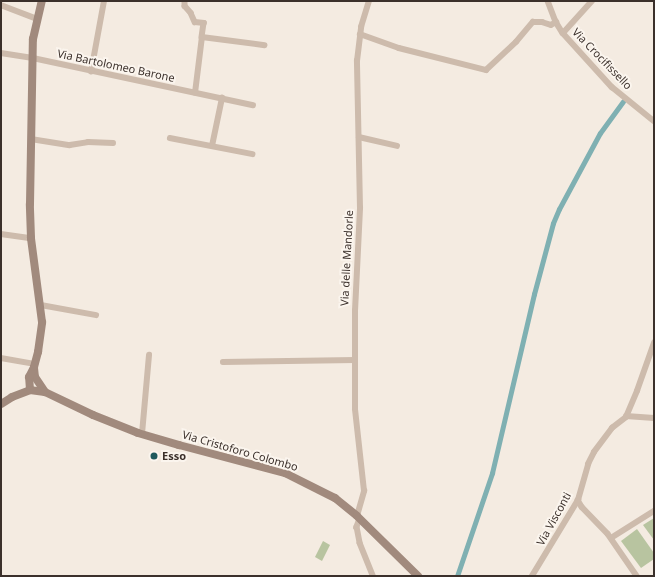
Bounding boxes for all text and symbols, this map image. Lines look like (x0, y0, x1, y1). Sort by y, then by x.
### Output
street label: Via Crocifissello (569, 26, 635, 92)
street label: Via Bartolomeo Barone (56, 47, 176, 85)
street label: Via delle Mandorle (338, 210, 356, 306)
street label: Via Cristoforo Colombo (181, 428, 299, 474)
place label: Esso (162, 449, 186, 463)
marker: Esso (149, 451, 159, 461)
street label: Via Visconti (534, 490, 574, 548)

